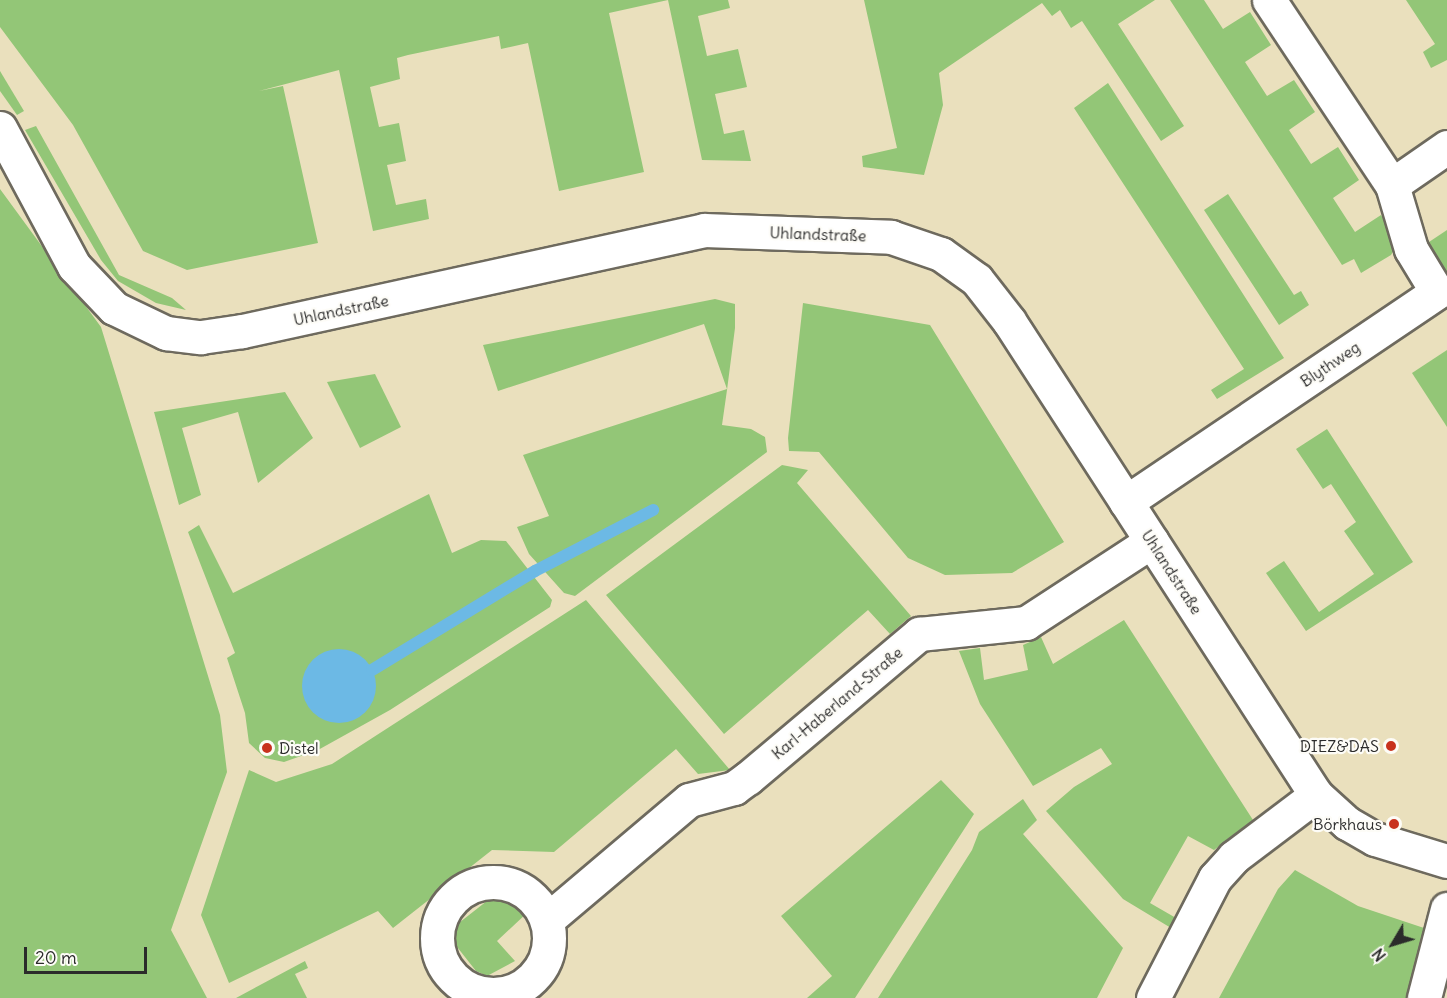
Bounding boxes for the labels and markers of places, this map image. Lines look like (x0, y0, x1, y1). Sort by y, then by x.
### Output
place label: DIEZ&DAS (1300, 736, 1379, 756)
place label: Distel (279, 738, 319, 758)
marker: DIEZ&DAS (1384, 739, 1398, 753)
marker: Distel (260, 741, 274, 755)
place label: Börkhaus (1313, 814, 1382, 834)
marker: Börkhaus (1387, 817, 1401, 831)

